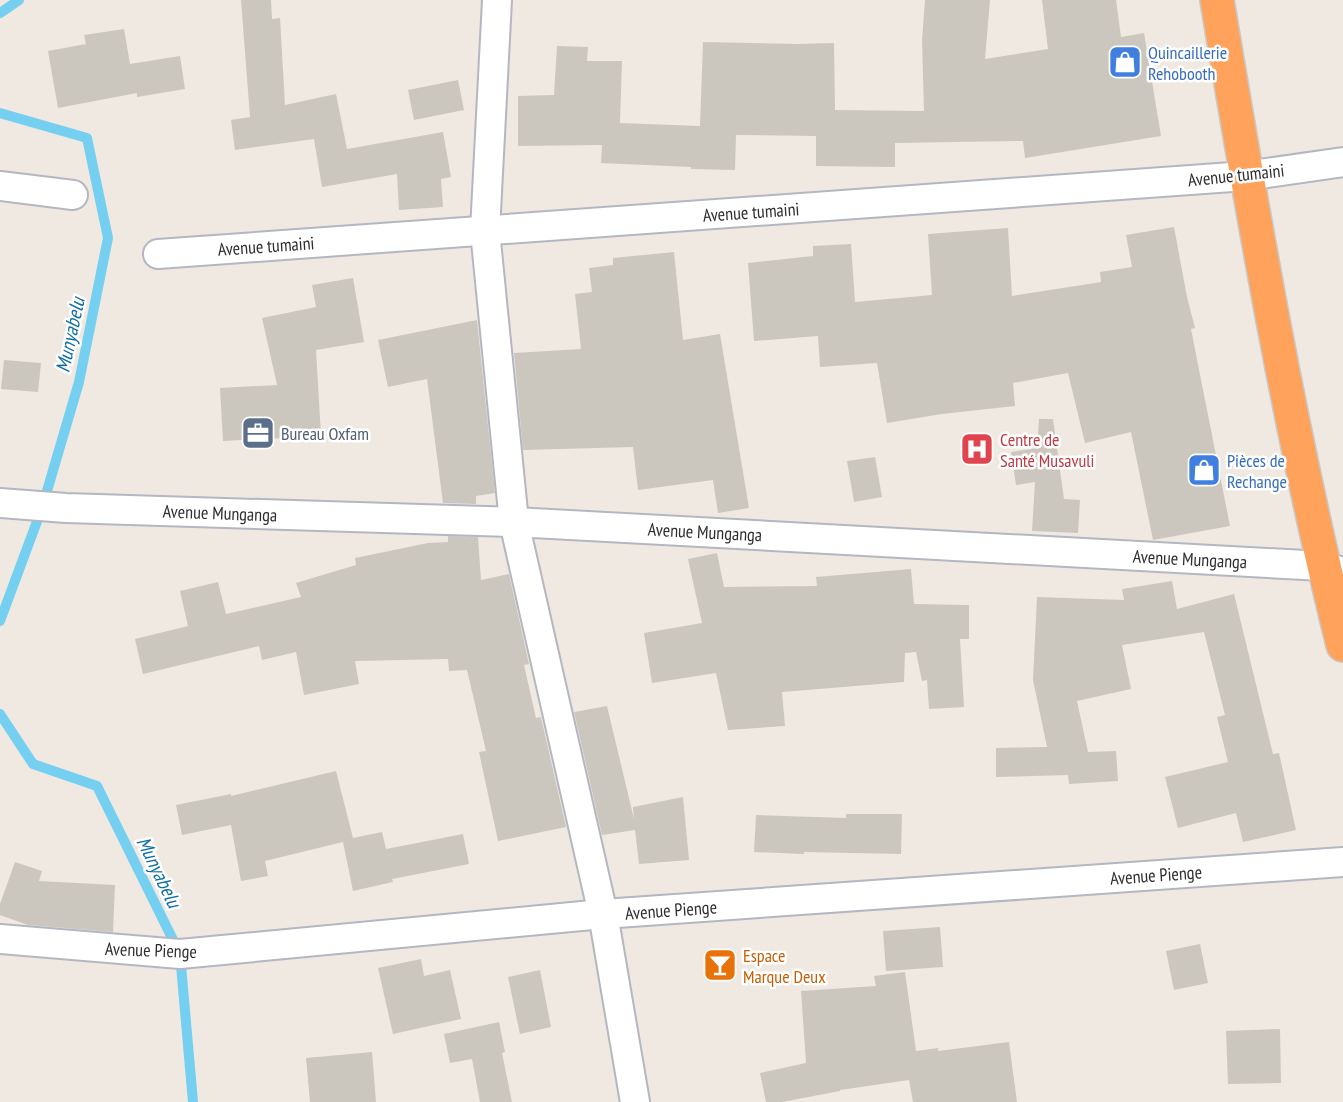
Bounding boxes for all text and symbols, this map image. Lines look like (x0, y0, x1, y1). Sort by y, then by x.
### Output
place label: Quincaillerie Rehobooth (1148, 41, 1227, 85)
shop icon: Quincaillerie Rehobooth (1107, 44, 1143, 80)
street label: Avenue tumaini (1187, 159, 1285, 191)
street label: Avenue tumaini (702, 197, 800, 227)
street label: Avenue tumaini (217, 231, 315, 261)
water label: Munyabelu (49, 294, 91, 375)
office icon: Bureau Oxfam (240, 415, 276, 451)
place label: Bureau Oxfam (281, 422, 369, 445)
place label: Centre de Santé Musavuli (1000, 428, 1094, 472)
hospital icon: Centre de Santé Musavuli (959, 431, 995, 467)
place label: Pièces de Rechange (1227, 449, 1287, 493)
shop icon: Pièces de Rechange (1186, 452, 1222, 488)
street label: Avenue Munganga (162, 500, 278, 526)
street label: Avenue Munganga (647, 518, 763, 546)
street label: Avenue Munganga (1132, 545, 1248, 573)
water label: Munyabelu (131, 832, 188, 913)
street label: Avenue Pienge (1109, 860, 1203, 890)
street label: Avenue Pienge (624, 895, 718, 925)
street label: Avenue Pienge (105, 937, 197, 963)
place label: Espace Marque Deux (743, 944, 826, 988)
bar icon: Espace Marque Deux (702, 947, 738, 983)

